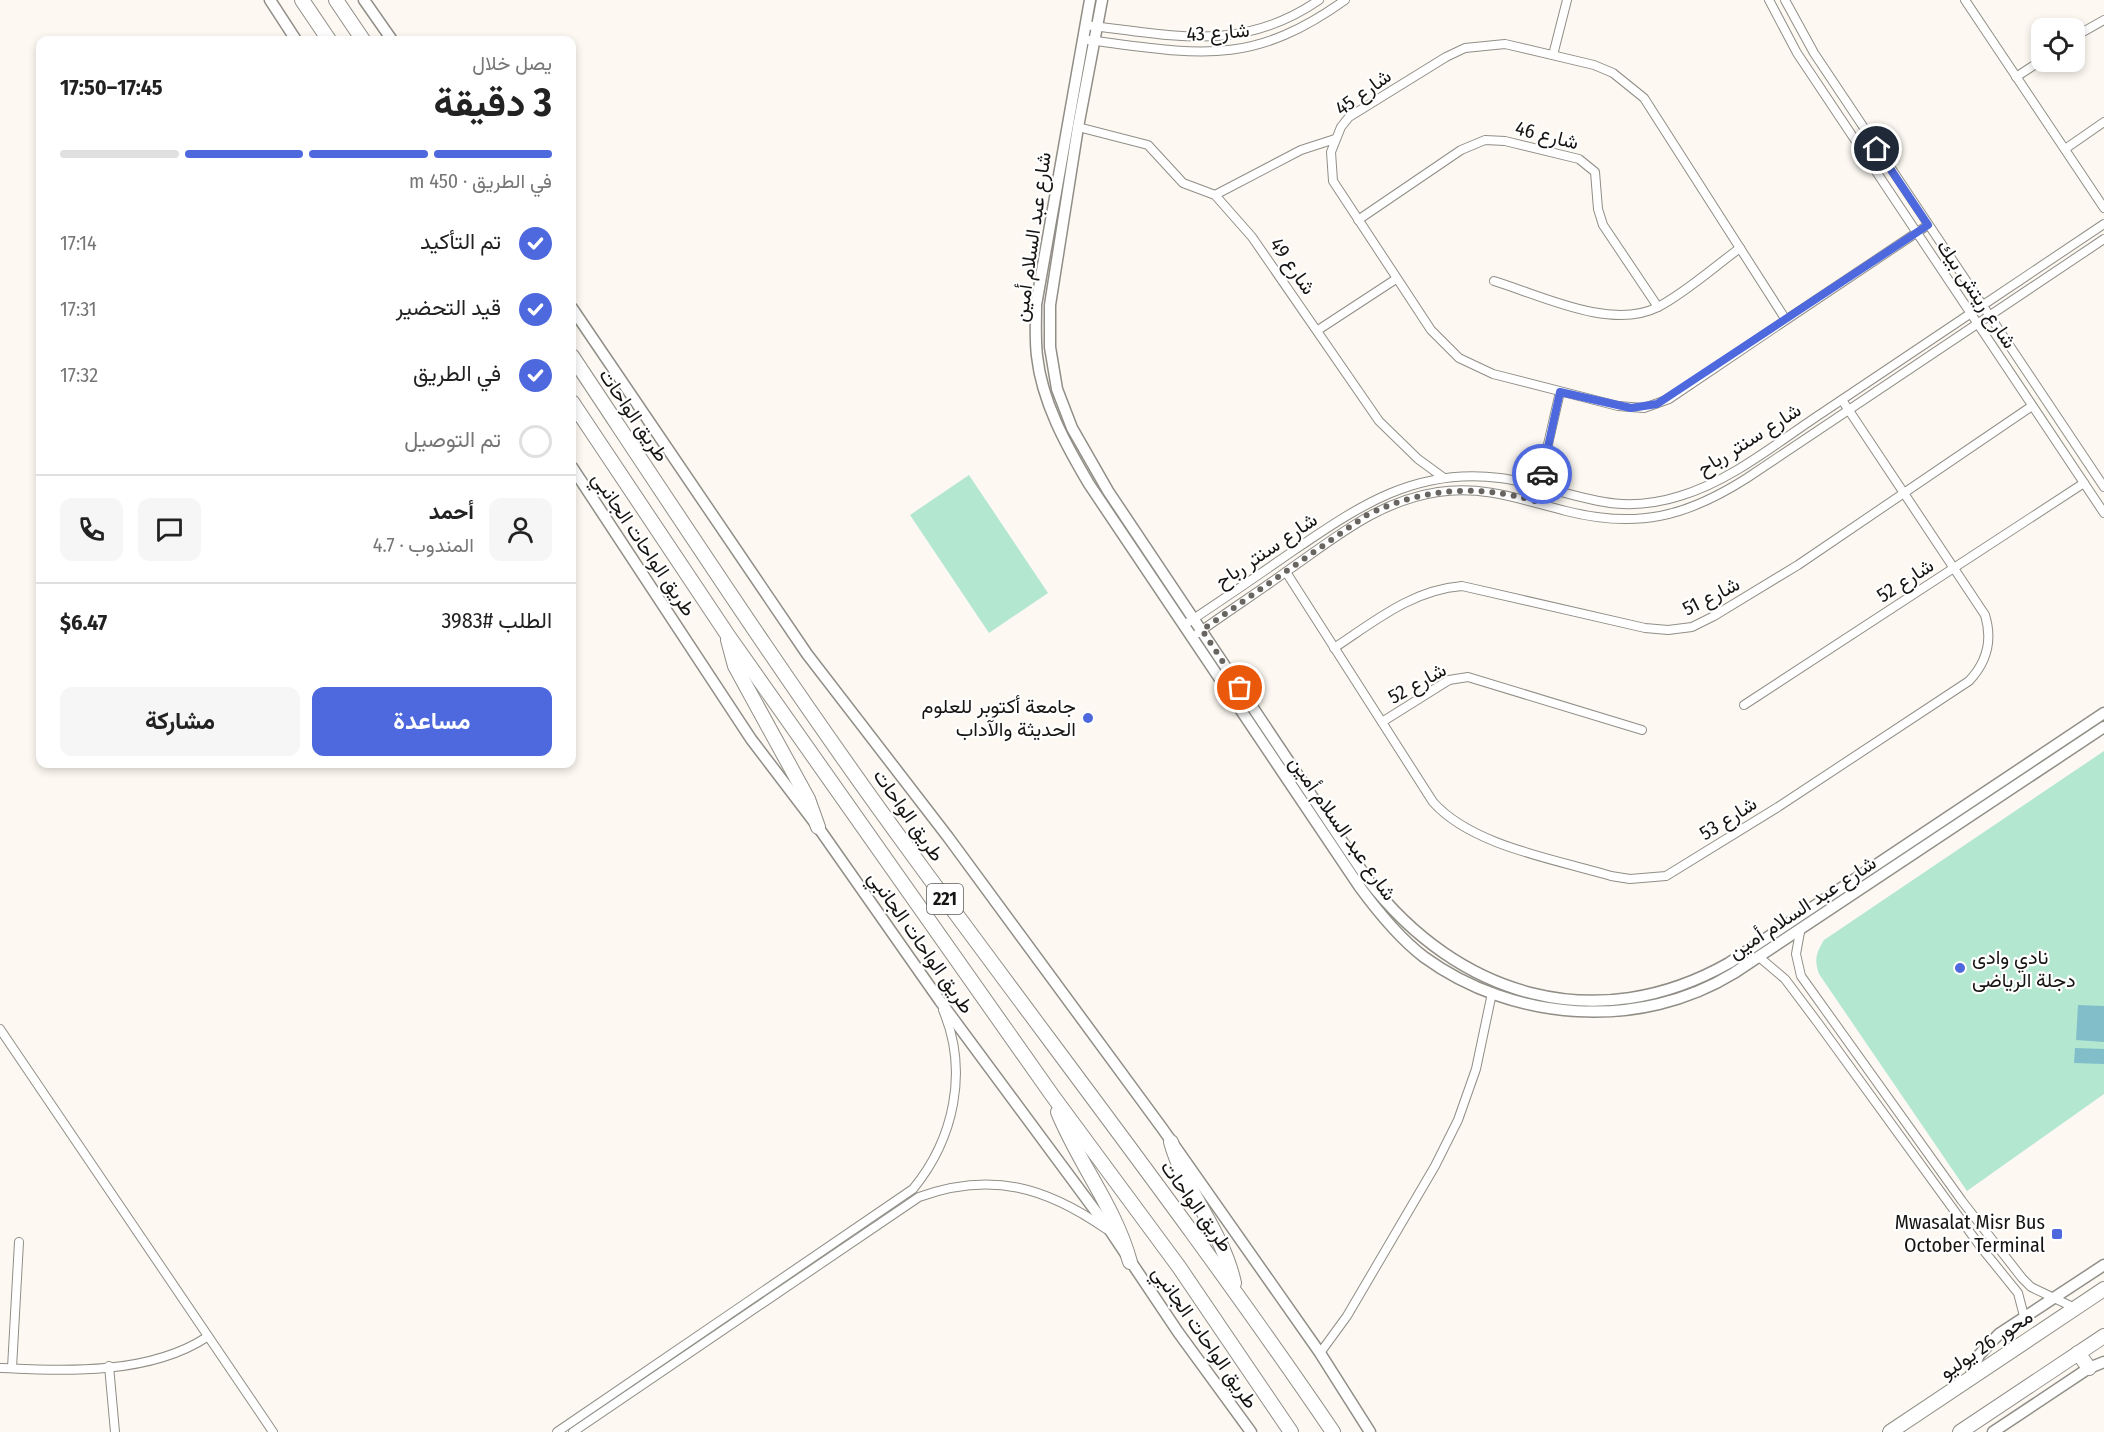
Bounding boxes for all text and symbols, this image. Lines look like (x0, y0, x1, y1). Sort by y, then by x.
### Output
street label: شارع 43 (1186, 18, 1251, 48)
map controls (2031, 18, 2085, 72)
button: locate (2031, 18, 2085, 72)
text: يصل خلال (472, 51, 552, 75)
street label: شارع 45 (1330, 64, 1397, 122)
text: 17:45–17:50 (60, 74, 163, 101)
text: 3 دقيقة (433, 80, 552, 126)
street label: شارع 46 (1512, 116, 1581, 156)
pin (1851, 123, 1902, 174)
icon: home (1860, 132, 1893, 165)
street label: شارع عبد السلام أمين (1008, 151, 1058, 324)
text: في الطريق · 450 m (409, 169, 552, 193)
icon: check (519, 227, 552, 260)
text: تم التأكيد (420, 228, 501, 255)
text: 17:14 (60, 231, 97, 255)
street label: شارع 49 (1263, 233, 1321, 300)
street label: شارع ريتش بيك (1930, 235, 2022, 354)
icon: check (519, 293, 552, 326)
text: قيد التحضير (396, 294, 501, 321)
text: 17:31 (60, 297, 97, 321)
icon: check (519, 359, 552, 392)
text: في الطريق (413, 360, 501, 387)
text: 17:32 (60, 363, 98, 387)
street label: طريق الواحات (593, 364, 674, 467)
street label: شارع سنتر رباح (1693, 398, 1806, 482)
text: تم التوصيل (404, 426, 501, 453)
courier (1512, 444, 1572, 504)
icon: car (1526, 458, 1559, 491)
street label: طريق الواحات الجانبي (583, 467, 701, 623)
button: phone (60, 498, 123, 561)
button: chat (138, 498, 201, 561)
text: أحمد (429, 498, 474, 525)
button: person (489, 498, 552, 561)
street label: شارع سنتر رباح (1210, 507, 1323, 595)
text: المندوب · 4.7 (373, 533, 474, 557)
street label: شارع 52 (1872, 553, 1939, 609)
street label: شارع 51 (1678, 571, 1745, 622)
text: الطلب #3983 (441, 607, 552, 634)
text: $6.47 (60, 609, 107, 636)
street label: شارع 52 (1384, 657, 1451, 710)
pin (1214, 662, 1265, 713)
icon: bag (1223, 671, 1256, 704)
button: مشاركة (60, 687, 300, 756)
button: مساعدة (312, 687, 552, 756)
place label: جامعة أكتوبر للعلوم الحديثة والآداب (922, 694, 1076, 742)
marker: جامعة أكتوبر للعلوم الحديثة والآداب (1081, 711, 1095, 725)
street label: شارع عبد السلام أمين (1282, 751, 1402, 906)
street label: طريق الواحات (868, 764, 950, 866)
street label: شارع 53 (1695, 791, 1762, 847)
street label: شارع عبد السلام أمين (1724, 850, 1881, 965)
street label: طريق الواحات الجانبي (859, 866, 979, 1021)
road number: 221 (927, 884, 963, 914)
place label: نادي وادى دجلة الرياضى (1972, 945, 2076, 993)
marker: نادي وادى دجلة الرياضى (1953, 961, 1967, 975)
street label: طريق الواحات (1155, 1156, 1238, 1257)
place label: Mwasalat Misr Bus October Terminal (1895, 1210, 2045, 1257)
marker: Mwasalat Misr Bus October Terminal (2050, 1227, 2064, 1241)
street label: طريق الواحات الجانبي (1143, 1261, 1263, 1416)
street label: محور 26 يوليو (1935, 1304, 2038, 1385)

